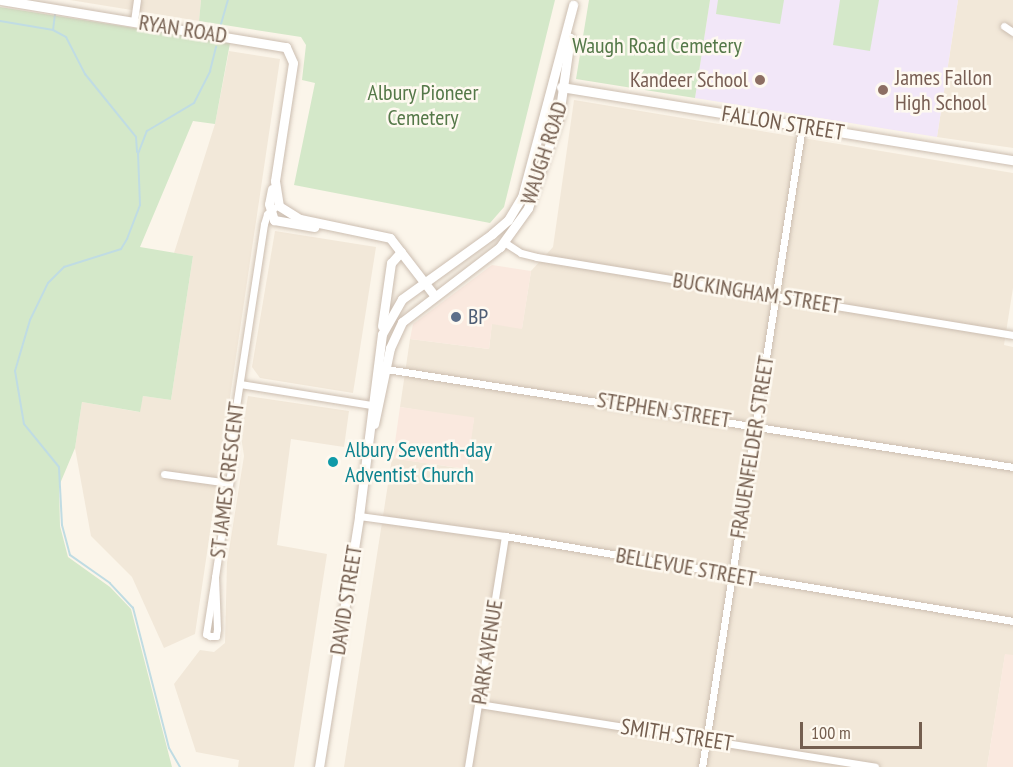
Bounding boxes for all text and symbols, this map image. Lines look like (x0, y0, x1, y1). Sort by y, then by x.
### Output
street label: RYAN ROAD (137, 9, 229, 49)
park label: Waugh Road Cemetery (572, 33, 742, 59)
place label: James Fallon High School (895, 64, 992, 116)
place label: Kandeer School (630, 67, 748, 93)
marker: Kandeer School (753, 73, 767, 87)
park label: Albury Pioneer Cemetery (367, 79, 479, 130)
marker: James Fallon High School (876, 83, 890, 97)
street label: WAUGH ROAD (515, 98, 573, 208)
street label: FALLON STREET (720, 100, 846, 146)
street label: BUCKINGHAM STREET (671, 267, 843, 319)
place label: BP (468, 304, 488, 330)
marker: BP (449, 310, 463, 324)
street label: FRAUENFELDER STREET (725, 354, 779, 540)
street label: STEPHEN STREET (595, 386, 733, 434)
street label: ST JAMES CRESCENT (204, 400, 250, 560)
place label: Albury Seventh-day Adventist Church (345, 436, 493, 488)
marker: Albury Seventh-day Adventist Church (326, 455, 340, 469)
street label: BELLEVUE STREET (614, 542, 758, 592)
street label: DAVID STREET (324, 543, 368, 657)
street label: PARK AVENUE (466, 597, 508, 707)
scale bar (803, 710, 924, 748)
street label: SMITH STREET (619, 713, 735, 757)
text: 100 m (811, 721, 851, 744)

